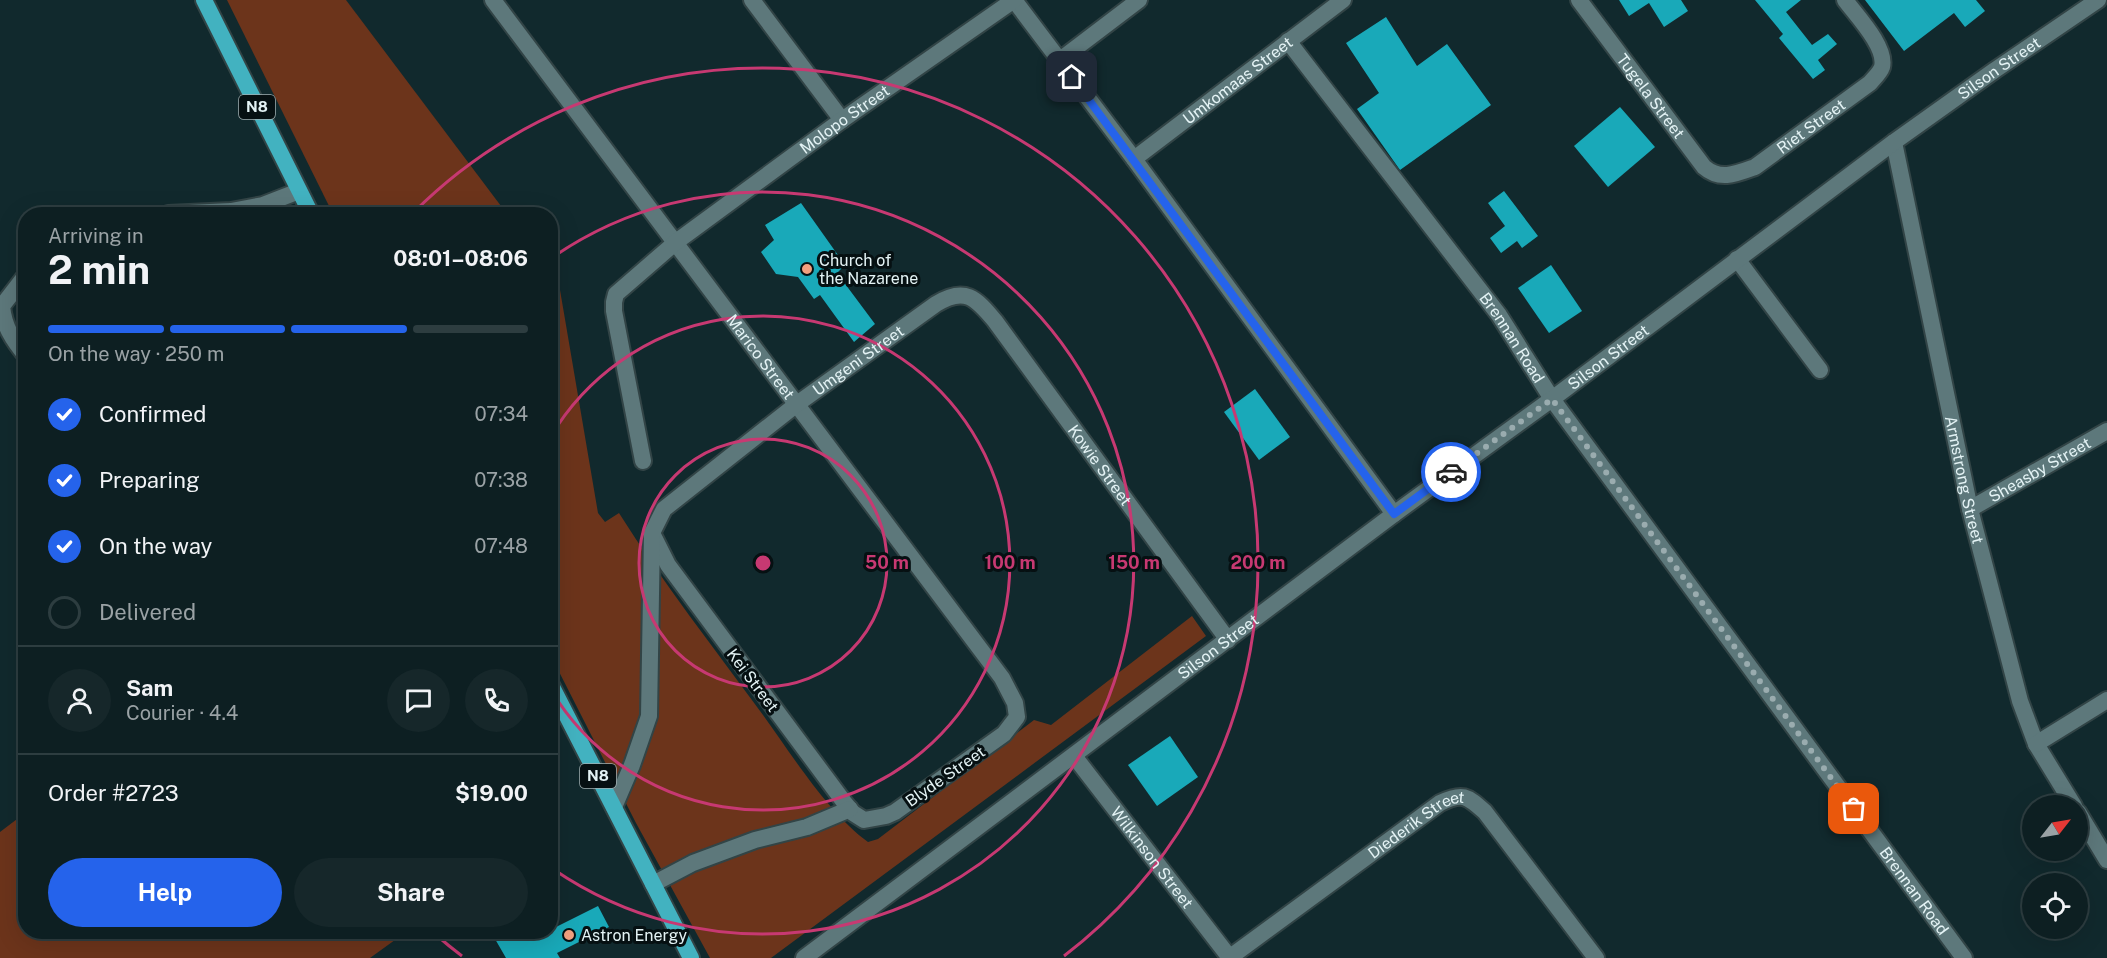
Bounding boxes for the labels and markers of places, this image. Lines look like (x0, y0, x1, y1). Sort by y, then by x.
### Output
pin (1046, 51, 1097, 102)
place label: Church of the Nazarene (819, 251, 918, 288)
marker: Church of the Nazarene (800, 262, 814, 276)
centre of rings (753, 553, 773, 573)
pin (1828, 783, 1879, 834)
place label: Astron Energy (581, 926, 688, 945)
marker: Astron Energy (562, 928, 576, 942)

